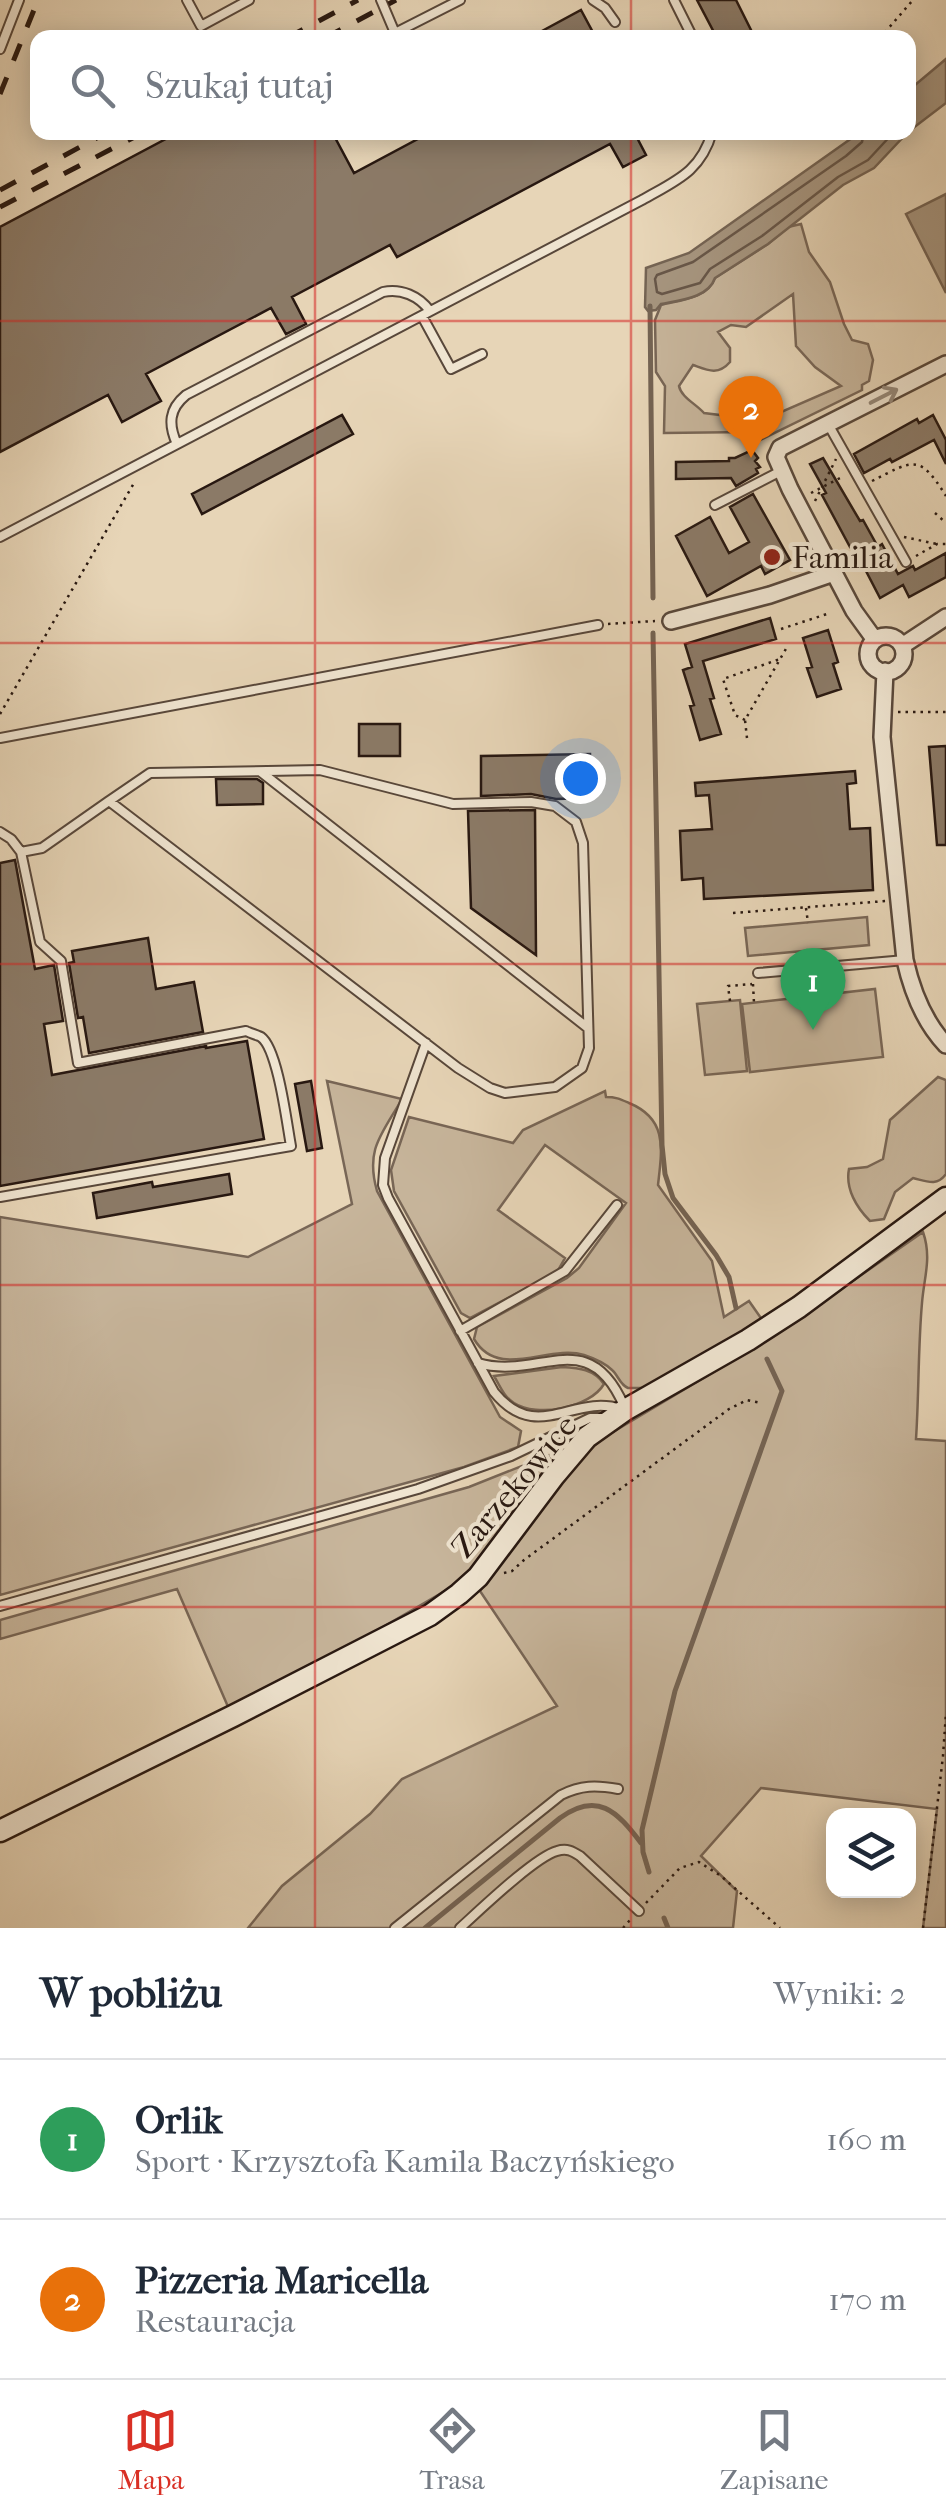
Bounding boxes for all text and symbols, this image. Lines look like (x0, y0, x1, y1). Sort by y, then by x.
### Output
search box (30, 30, 916, 140)
icon: search (65, 58, 120, 113)
text: Szukaj tutaj (145, 63, 334, 108)
pin: 2 (718, 376, 784, 458)
one-way arrow (869, 386, 898, 405)
place label: Familia (792, 539, 894, 576)
marker: Familia (761, 546, 783, 568)
your location (555, 753, 606, 804)
pin: 1 (780, 948, 846, 1030)
street label: Zarzekowice (444, 1407, 585, 1565)
map controls (826, 1808, 916, 1898)
button: layers (826, 1808, 916, 1898)
text: W pobliżu (40, 1969, 222, 2018)
text: Wyniki: 2 (773, 1975, 906, 2012)
text: Orlik (135, 2098, 222, 2143)
text: 1 (67, 2121, 78, 2158)
text: 160 m (826, 2121, 906, 2158)
text: Sport · Krzysztofa Kamila Baczyńskiego (135, 2143, 675, 2180)
text: Pizzeria Maricella (135, 2258, 428, 2303)
text: 2 (64, 2281, 81, 2318)
text: 170 m (828, 2281, 906, 2318)
text: Restauracja (135, 2303, 295, 2340)
tab: Mapa (118, 2403, 184, 2496)
tab: Trasa (420, 2403, 485, 2496)
tab: Zapisane (720, 2403, 828, 2496)

